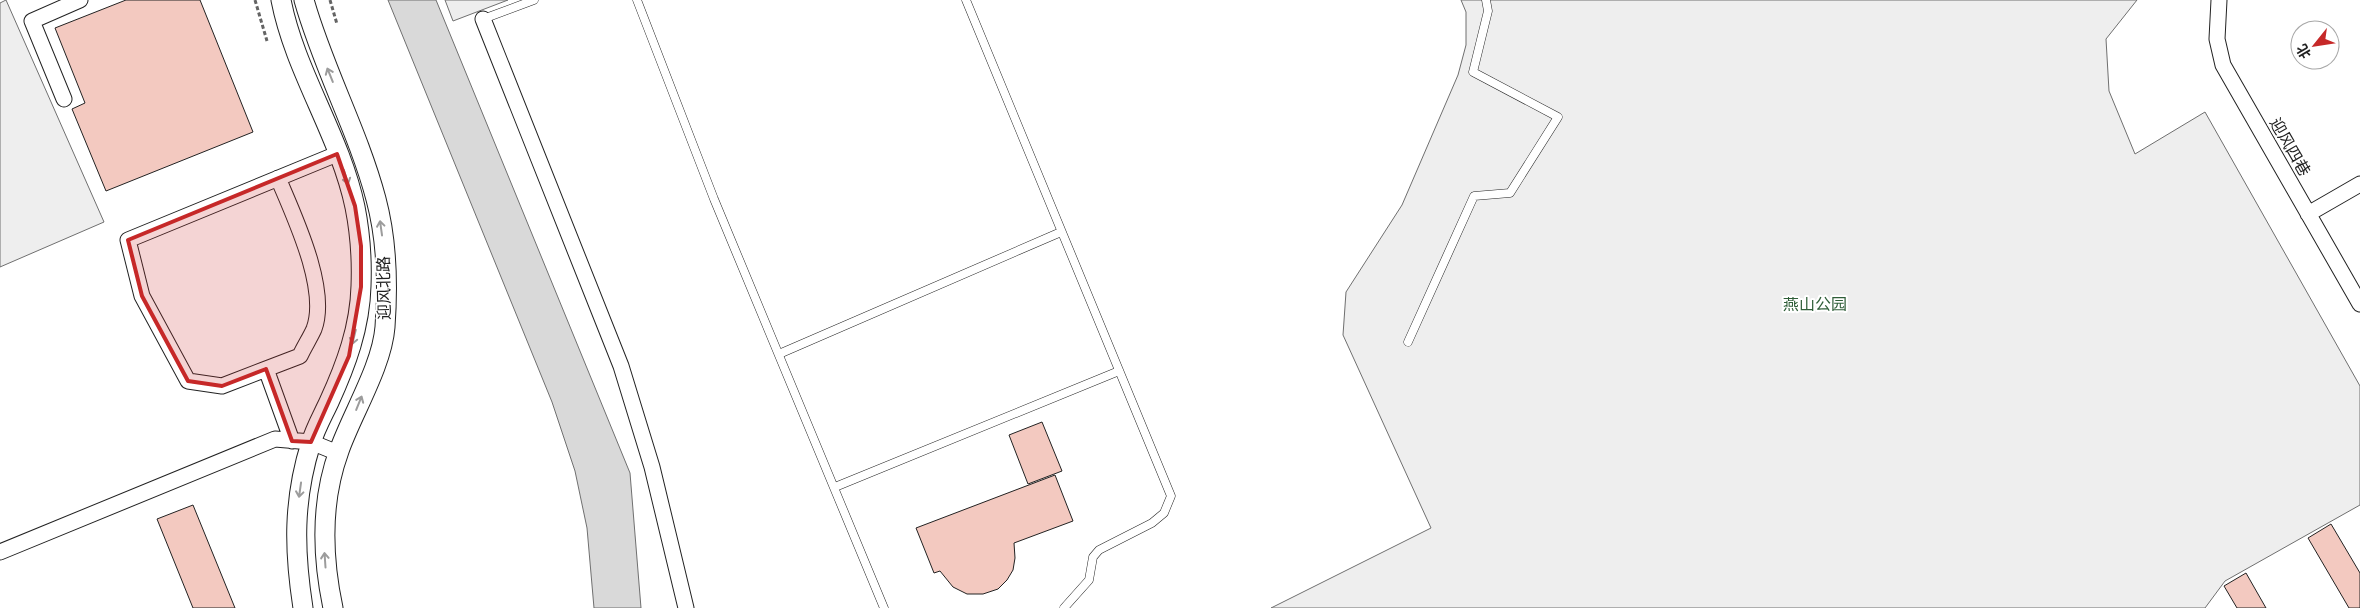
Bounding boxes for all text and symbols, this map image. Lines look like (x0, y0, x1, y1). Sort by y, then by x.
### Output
north arrow (2290, 20, 2340, 70)
text: 北 (2293, 41, 2314, 62)
one-way arrow (325, 68, 334, 83)
street label: 迎风四巷 (2266, 115, 2314, 179)
one-way arrow (341, 169, 351, 185)
one-way arrow (376, 221, 386, 237)
street label: 迎风北路 (374, 256, 394, 320)
park label: 燕山公园 (1783, 295, 1847, 314)
one-way arrow (348, 329, 358, 345)
one-way arrow (356, 396, 365, 411)
one-way arrow (295, 481, 305, 497)
one-way arrow (321, 552, 330, 568)

